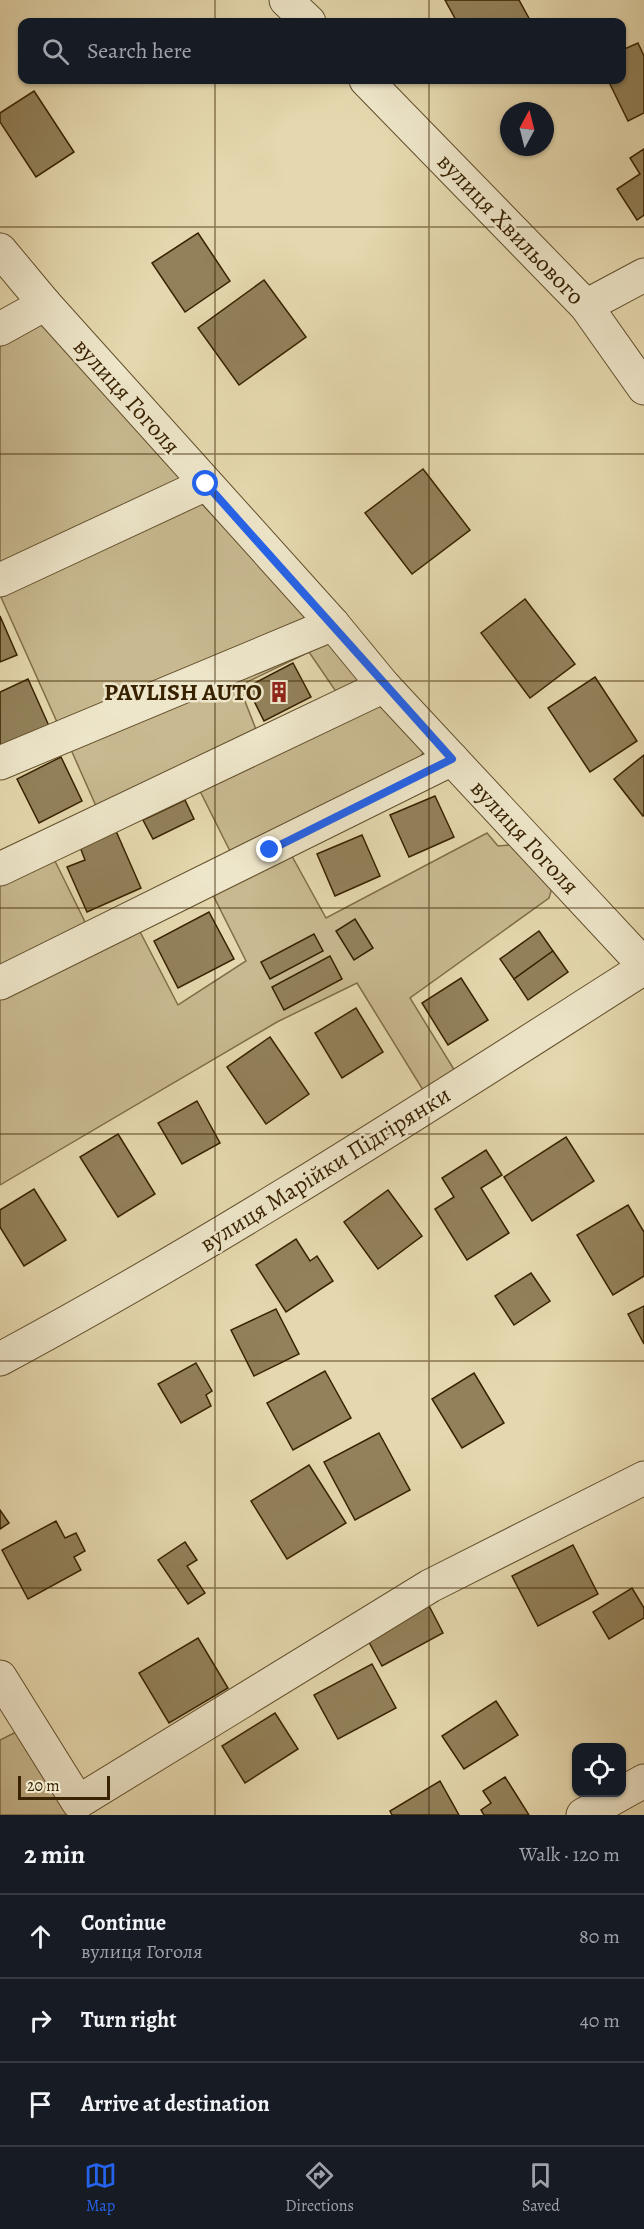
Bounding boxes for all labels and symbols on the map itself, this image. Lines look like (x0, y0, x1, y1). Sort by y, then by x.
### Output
north arrow (500, 102, 554, 156)
street label: вулиця Хвильового (430, 146, 592, 312)
street label: вулиця Гоголя (66, 331, 188, 461)
route start (192, 470, 218, 496)
place label: PAVLISH AUTO (104, 676, 262, 708)
building icon: PAVLISH AUTO (267, 680, 291, 704)
street label: вулиця Гоголя (464, 773, 586, 901)
route end (256, 836, 282, 862)
street label: вулиця Марійки Підгірянки (193, 1079, 457, 1259)
scale bar (18, 1773, 110, 1800)

